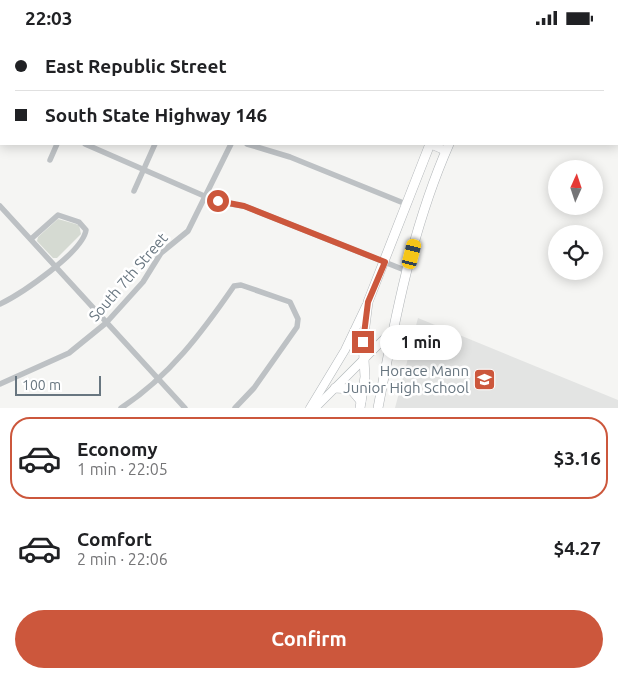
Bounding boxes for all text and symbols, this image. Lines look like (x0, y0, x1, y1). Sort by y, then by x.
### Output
text: 22:03 (25, 7, 73, 29)
text: East Republic Street (45, 55, 227, 77)
text: South State Highway 146 (45, 104, 267, 126)
north arrow (548, 160, 602, 215)
map controls (548, 160, 603, 280)
route start (207, 190, 229, 212)
button: locate (548, 225, 603, 280)
street label: South 7th Street (85, 229, 171, 325)
car (401, 238, 422, 270)
callout: 1 min (380, 325, 463, 359)
route end (352, 331, 374, 353)
text: 1 min (401, 333, 441, 351)
place label: Horace Mann Junior High School (343, 362, 469, 396)
school or university icon: Horace Mann Junior High School (473, 367, 497, 391)
scale bar (15, 373, 101, 396)
text: 100 m (22, 377, 61, 393)
icon: car (17, 436, 62, 481)
text: Economy (77, 438, 158, 460)
text: $3.16 (553, 447, 601, 469)
text: 1 min · 22:05 (77, 460, 168, 478)
icon: car (17, 526, 62, 571)
text: Comfort (77, 528, 152, 550)
text: $4.27 (553, 537, 601, 559)
text: 2 min · 22:06 (77, 550, 168, 568)
button: Confirm (15, 610, 603, 668)

